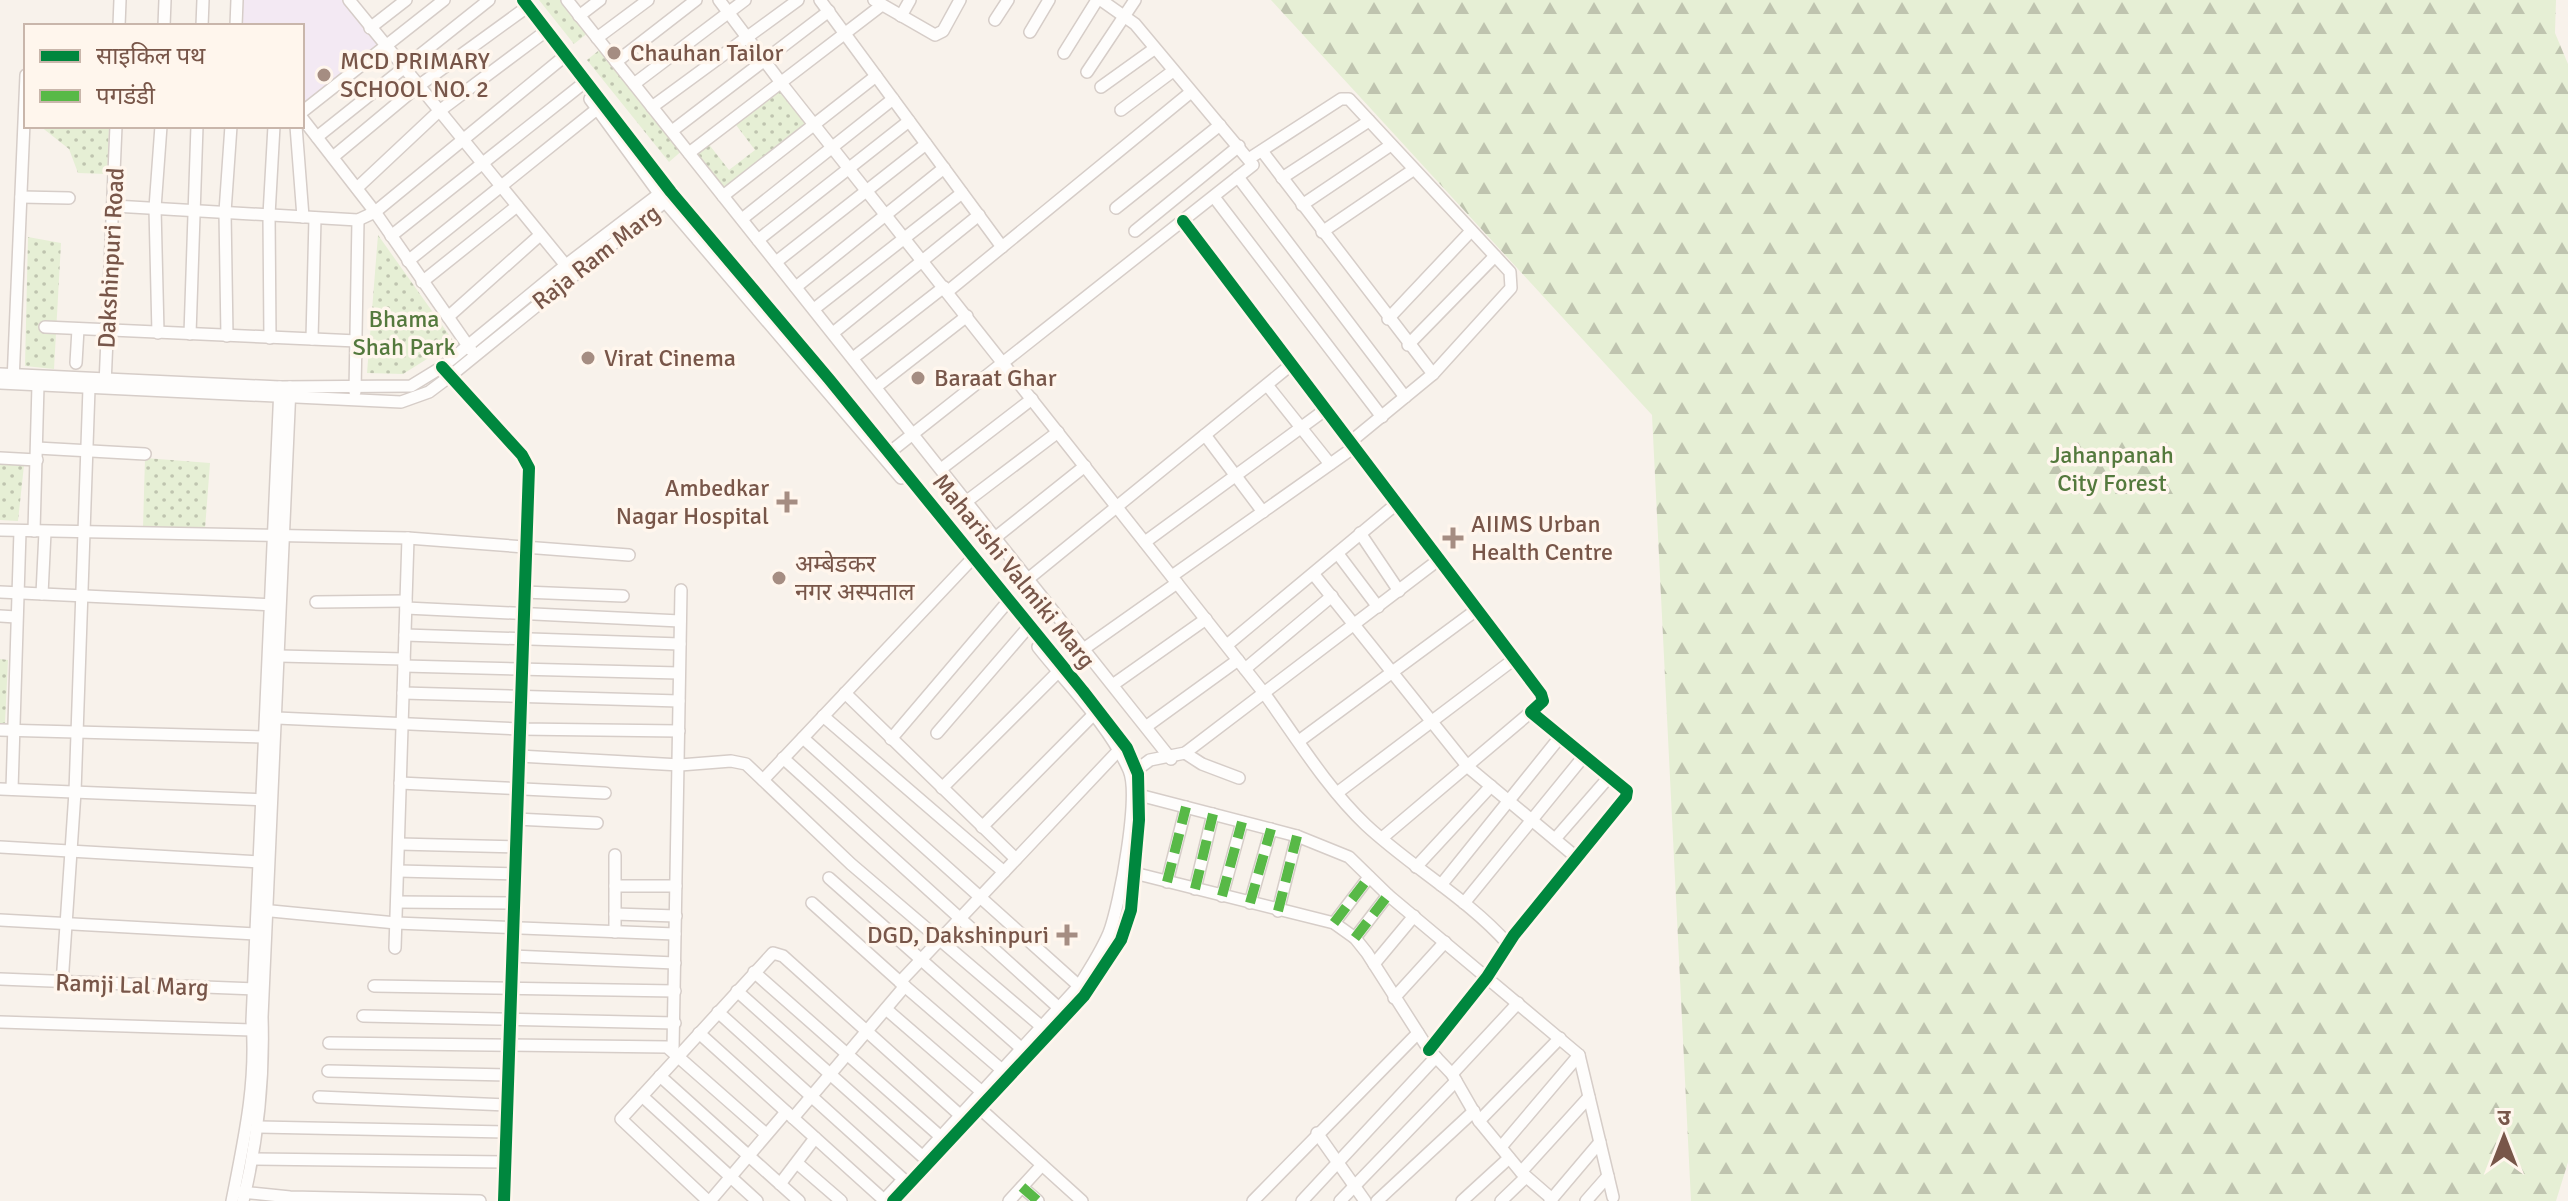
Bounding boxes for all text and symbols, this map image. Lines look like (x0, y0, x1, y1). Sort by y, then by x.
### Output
legend (24, 24, 304, 128)
place label: Chauhan Tailor (630, 38, 784, 68)
text: साइकिल पथ (96, 41, 206, 71)
marker: Chauhan Tailor (605, 44, 623, 62)
place label: MCD PRIMARY SCHOOL NO. 2 (340, 46, 490, 104)
marker: MCD PRIMARY SCHOOL NO. 2 (315, 66, 333, 84)
text: पगडंडी (96, 81, 156, 111)
street label: Dakshinpuri Road (91, 167, 131, 349)
street label: Raja Ram Marg (526, 198, 666, 316)
park label: Bhama Shah Park (352, 304, 456, 362)
place label: Virat Cinema (604, 343, 736, 373)
marker: Virat Cinema (579, 349, 597, 367)
place label: Baraat Ghar (934, 363, 1057, 393)
marker: Baraat Ghar (909, 369, 927, 387)
park label: Jahanpanah City Forest (2050, 440, 2174, 498)
street label: Maharishi Valmiki Marg (926, 467, 1102, 675)
place label: Ambedkar Nagar Hospital (616, 473, 769, 531)
marker: Ambedkar Nagar Hospital (776, 491, 798, 513)
place label: AIIMS Urban Health Centre (1471, 509, 1613, 567)
marker: AIIMS Urban Health Centre (1442, 527, 1464, 549)
place label: अम्बेडकर नगर अस्पताल (795, 549, 915, 607)
marker: अम्बेडकर नगर अस्पताल (770, 569, 788, 587)
place label: DGD, Dakshinpuri (867, 920, 1049, 950)
marker: DGD, Dakshinpuri (1056, 924, 1078, 946)
street label: Ramji Lal Marg (55, 967, 209, 1003)
north arrow (2464, 1097, 2544, 1177)
text: उ (2498, 1104, 2512, 1131)

